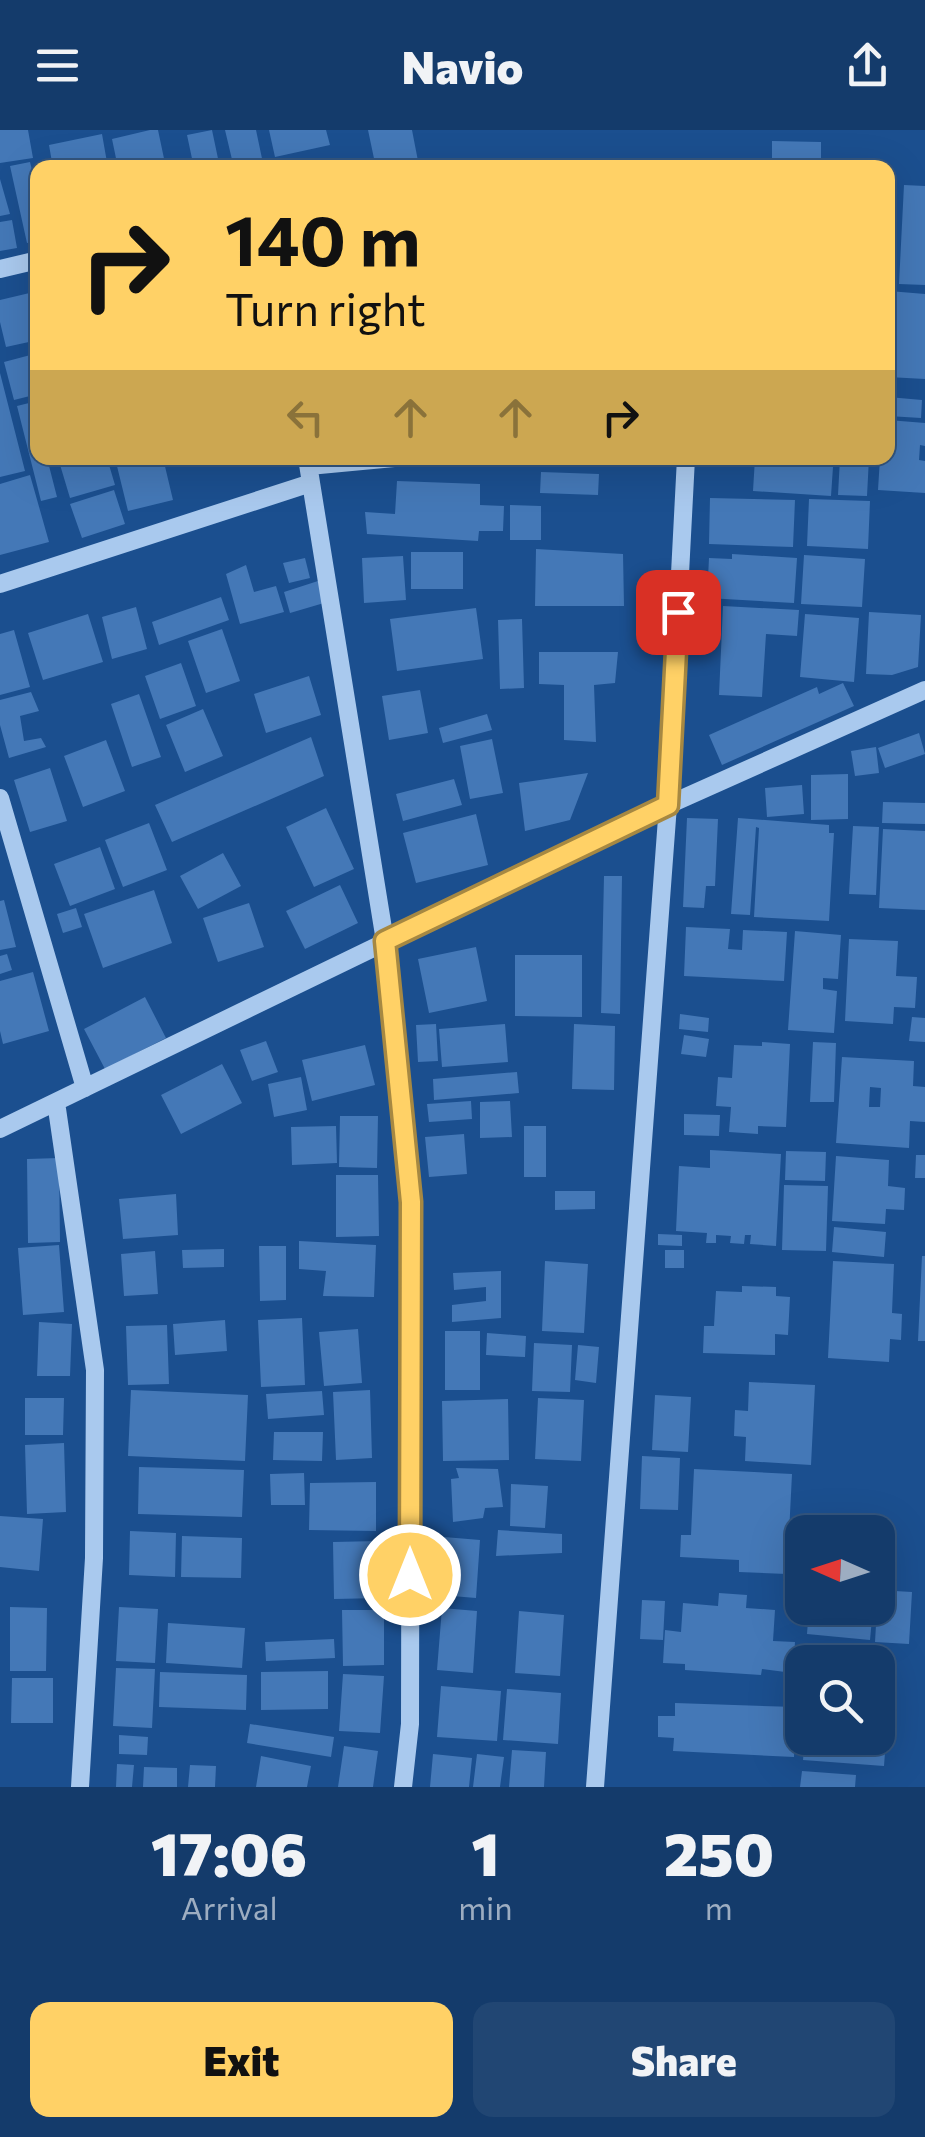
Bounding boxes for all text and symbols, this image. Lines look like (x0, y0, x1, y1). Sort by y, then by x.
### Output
icon: menu (30, 38, 85, 93)
text: Navio (402, 38, 523, 93)
icon: share (840, 38, 895, 93)
text: 140 m (225, 195, 421, 280)
icon: right (60, 200, 190, 330)
text: Turn right (225, 280, 426, 335)
icon: left (278, 390, 333, 445)
icon: ahead (383, 390, 438, 445)
icon: ahead (488, 390, 543, 445)
icon: right (593, 390, 648, 445)
pin (636, 570, 721, 655)
icon: arrive (651, 585, 706, 640)
north arrow (785, 1515, 895, 1625)
map controls (785, 1515, 895, 1755)
position arrow (358, 1523, 462, 1627)
button: search (785, 1645, 895, 1755)
text: 17:06 (151, 1815, 307, 1888)
text: 1 (471, 1815, 499, 1888)
text: 250 (664, 1815, 774, 1888)
text: Arrival (181, 1887, 278, 1927)
text: min (458, 1887, 513, 1927)
text: m (705, 1887, 733, 1927)
button: Exit (30, 2002, 453, 2117)
button: Share (473, 2002, 895, 2117)

